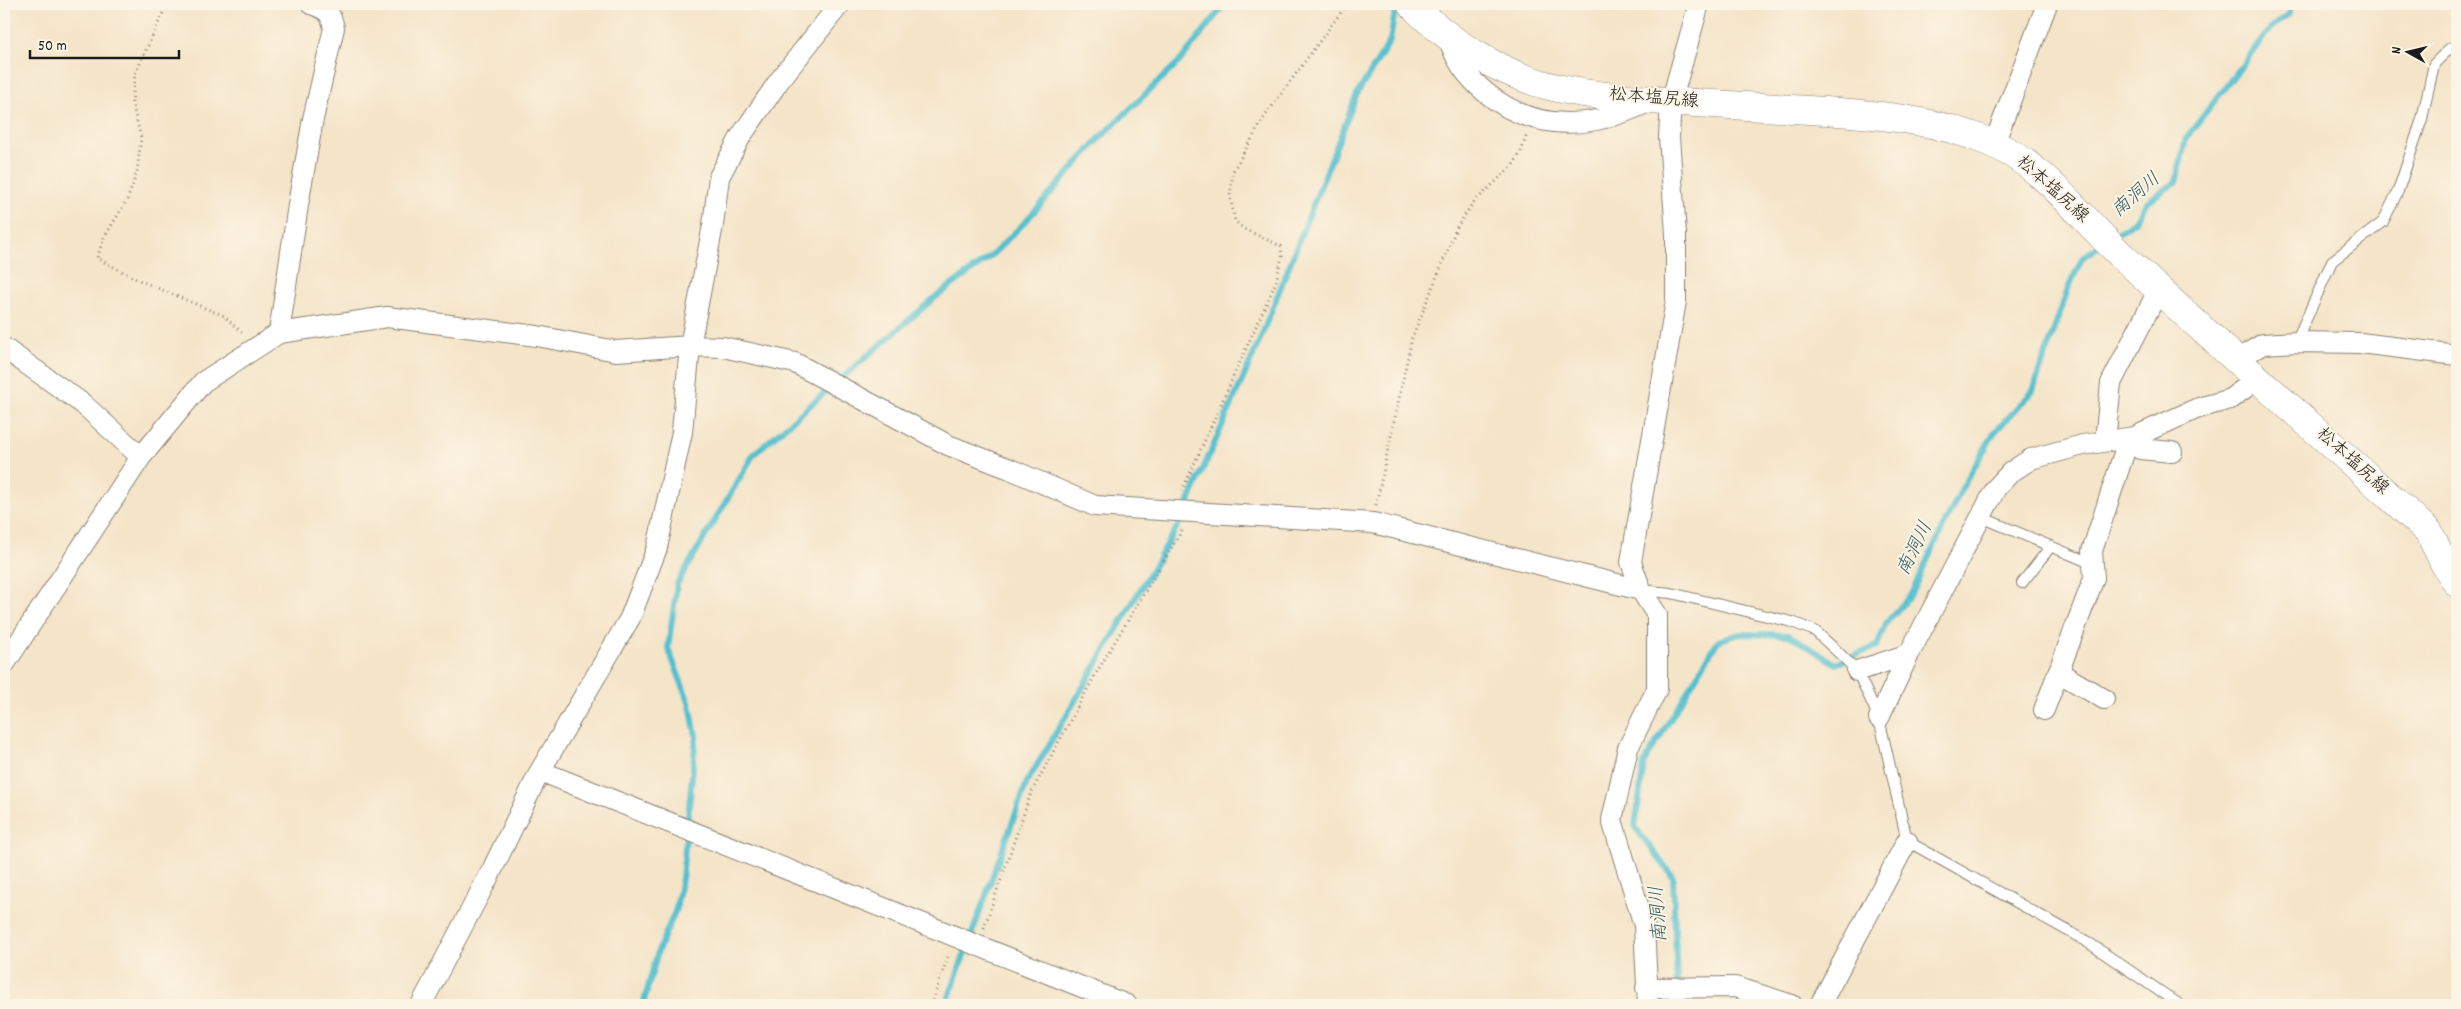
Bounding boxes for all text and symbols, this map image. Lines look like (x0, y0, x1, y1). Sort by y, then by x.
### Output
scale bar (30, 28, 179, 60)
north arrow (2384, 28, 2434, 78)
text: 50 m (38, 36, 67, 58)
text: N (2387, 46, 2408, 55)
street label: 松本塩尻線 (1608, 83, 1700, 115)
street label: 松本塩尻線 (2010, 151, 2094, 229)
water label: 南洞川 (2107, 167, 2167, 225)
street label: 松本塩尻線 (2310, 423, 2394, 501)
water label: 南洞川 (1891, 517, 1941, 581)
water label: 南洞川 (1645, 885, 1675, 943)

